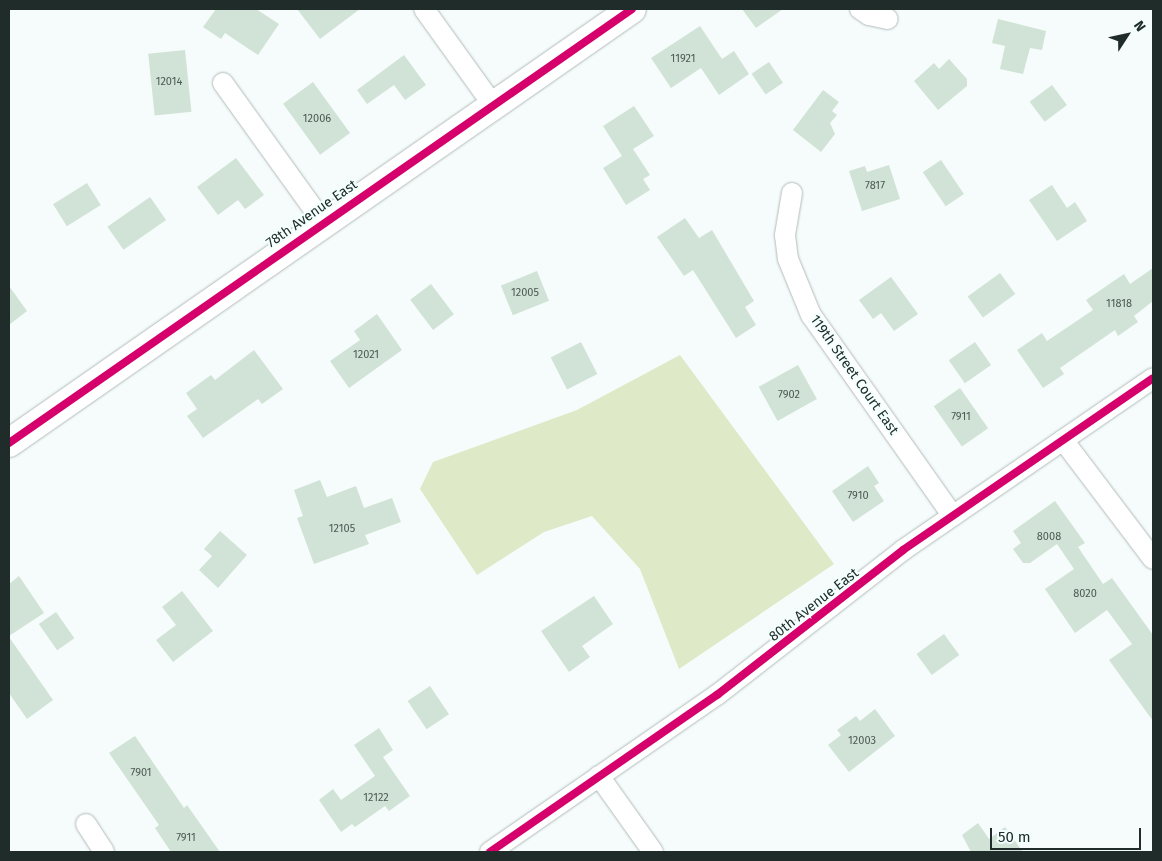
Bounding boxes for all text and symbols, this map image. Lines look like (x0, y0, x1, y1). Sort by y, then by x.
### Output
north arrow (1102, 10, 1152, 60)
text: N (1130, 17, 1149, 35)
house number: 11921 (671, 52, 695, 66)
house number: 12014 (156, 75, 182, 89)
house number: 12006 (303, 112, 331, 126)
street label: 78th Avenue East (263, 176, 361, 252)
house number: 7817 (865, 179, 885, 193)
house number: 12005 (511, 286, 539, 300)
house number: 11818 (1106, 297, 1132, 311)
street label: 119th Street Court East (806, 312, 902, 438)
house number: 12021 (353, 348, 379, 362)
house number: 7902 (778, 388, 800, 402)
house number: 7911 (951, 410, 971, 424)
house number: 7910 (847, 489, 869, 503)
house number: 12105 (329, 522, 355, 536)
house number: 8008 (1037, 530, 1061, 544)
street label: 80th Avenue East (766, 565, 862, 645)
house number: 8020 (1073, 587, 1097, 601)
house number: 12003 (848, 734, 876, 748)
house number: 7901 (130, 766, 152, 780)
house number: 12122 (363, 791, 389, 805)
scale bar (992, 818, 1143, 850)
text: 50 m (998, 828, 1031, 846)
house number: 7911 (176, 831, 196, 845)

